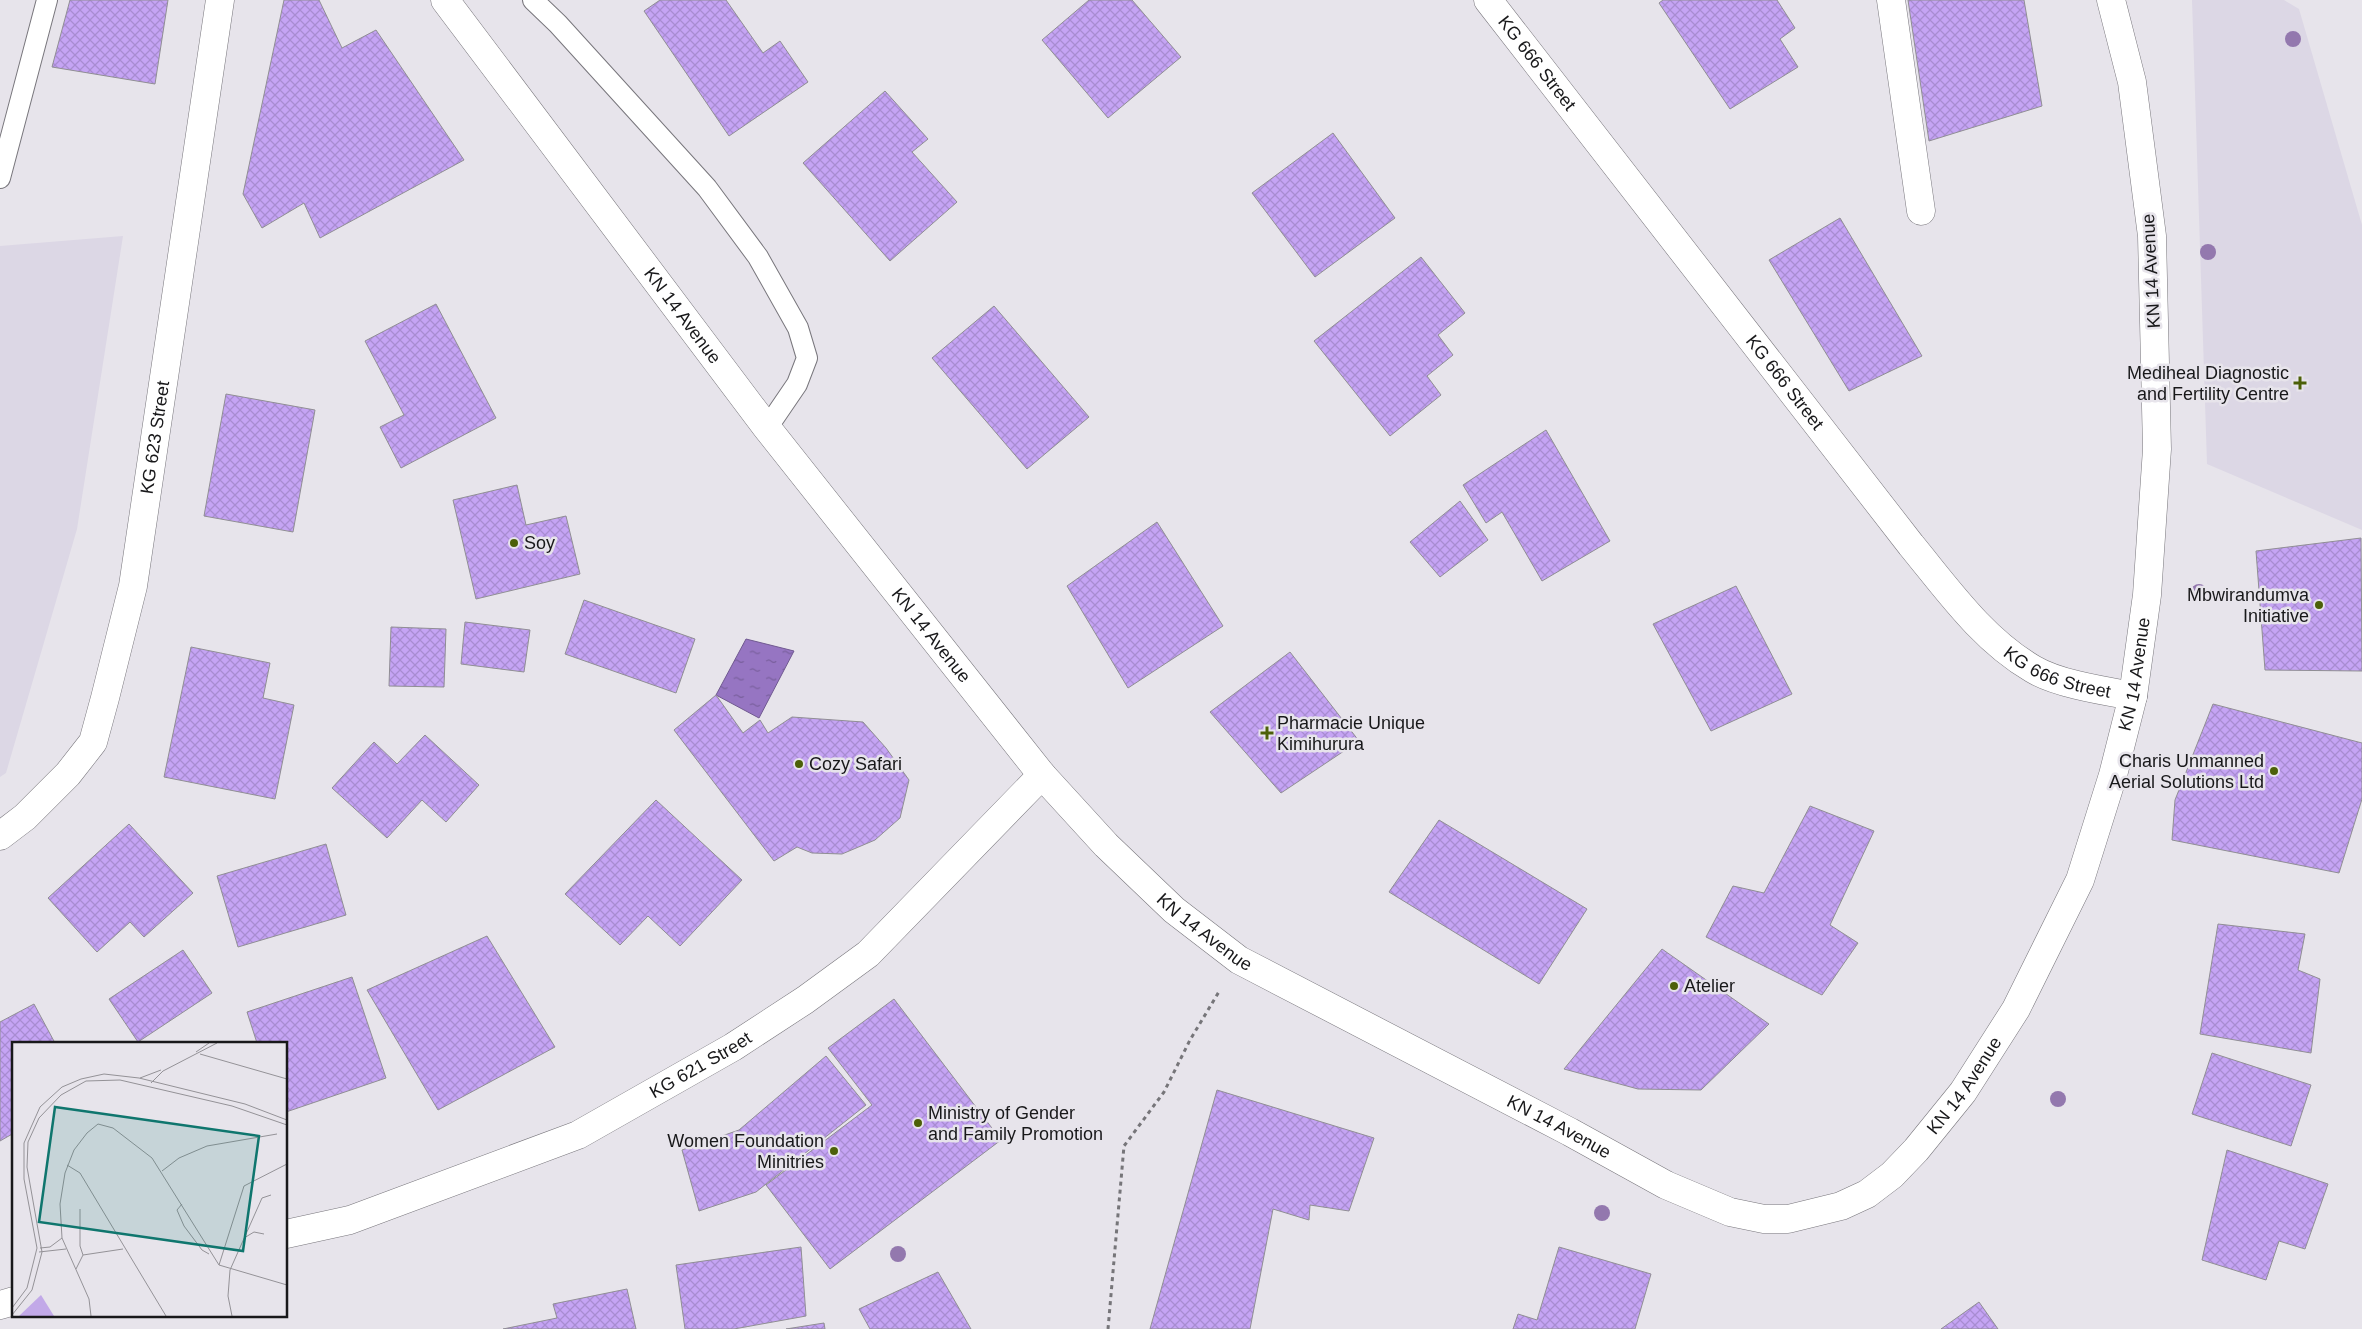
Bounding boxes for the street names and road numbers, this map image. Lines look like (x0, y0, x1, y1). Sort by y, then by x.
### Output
street label: KG 666 Street (1494, 12, 1580, 114)
street label: KN 14 Avenue (2138, 213, 2164, 329)
street label: KN 14 Avenue (640, 264, 725, 368)
street label: KG 666 Street (1742, 331, 1828, 434)
street label: KG 623 Street (137, 380, 173, 495)
street label: KN 14 Avenue (888, 584, 975, 686)
street label: KN 14 Avenue (2115, 616, 2154, 733)
street label: KG 666 Street (2000, 642, 2112, 702)
street label: KN 14 Avenue (1153, 889, 1255, 975)
street label: KG 621 Street (646, 1028, 755, 1102)
street label: KN 14 Avenue (1923, 1033, 2006, 1138)
street label: KN 14 Avenue (1504, 1091, 1614, 1163)

